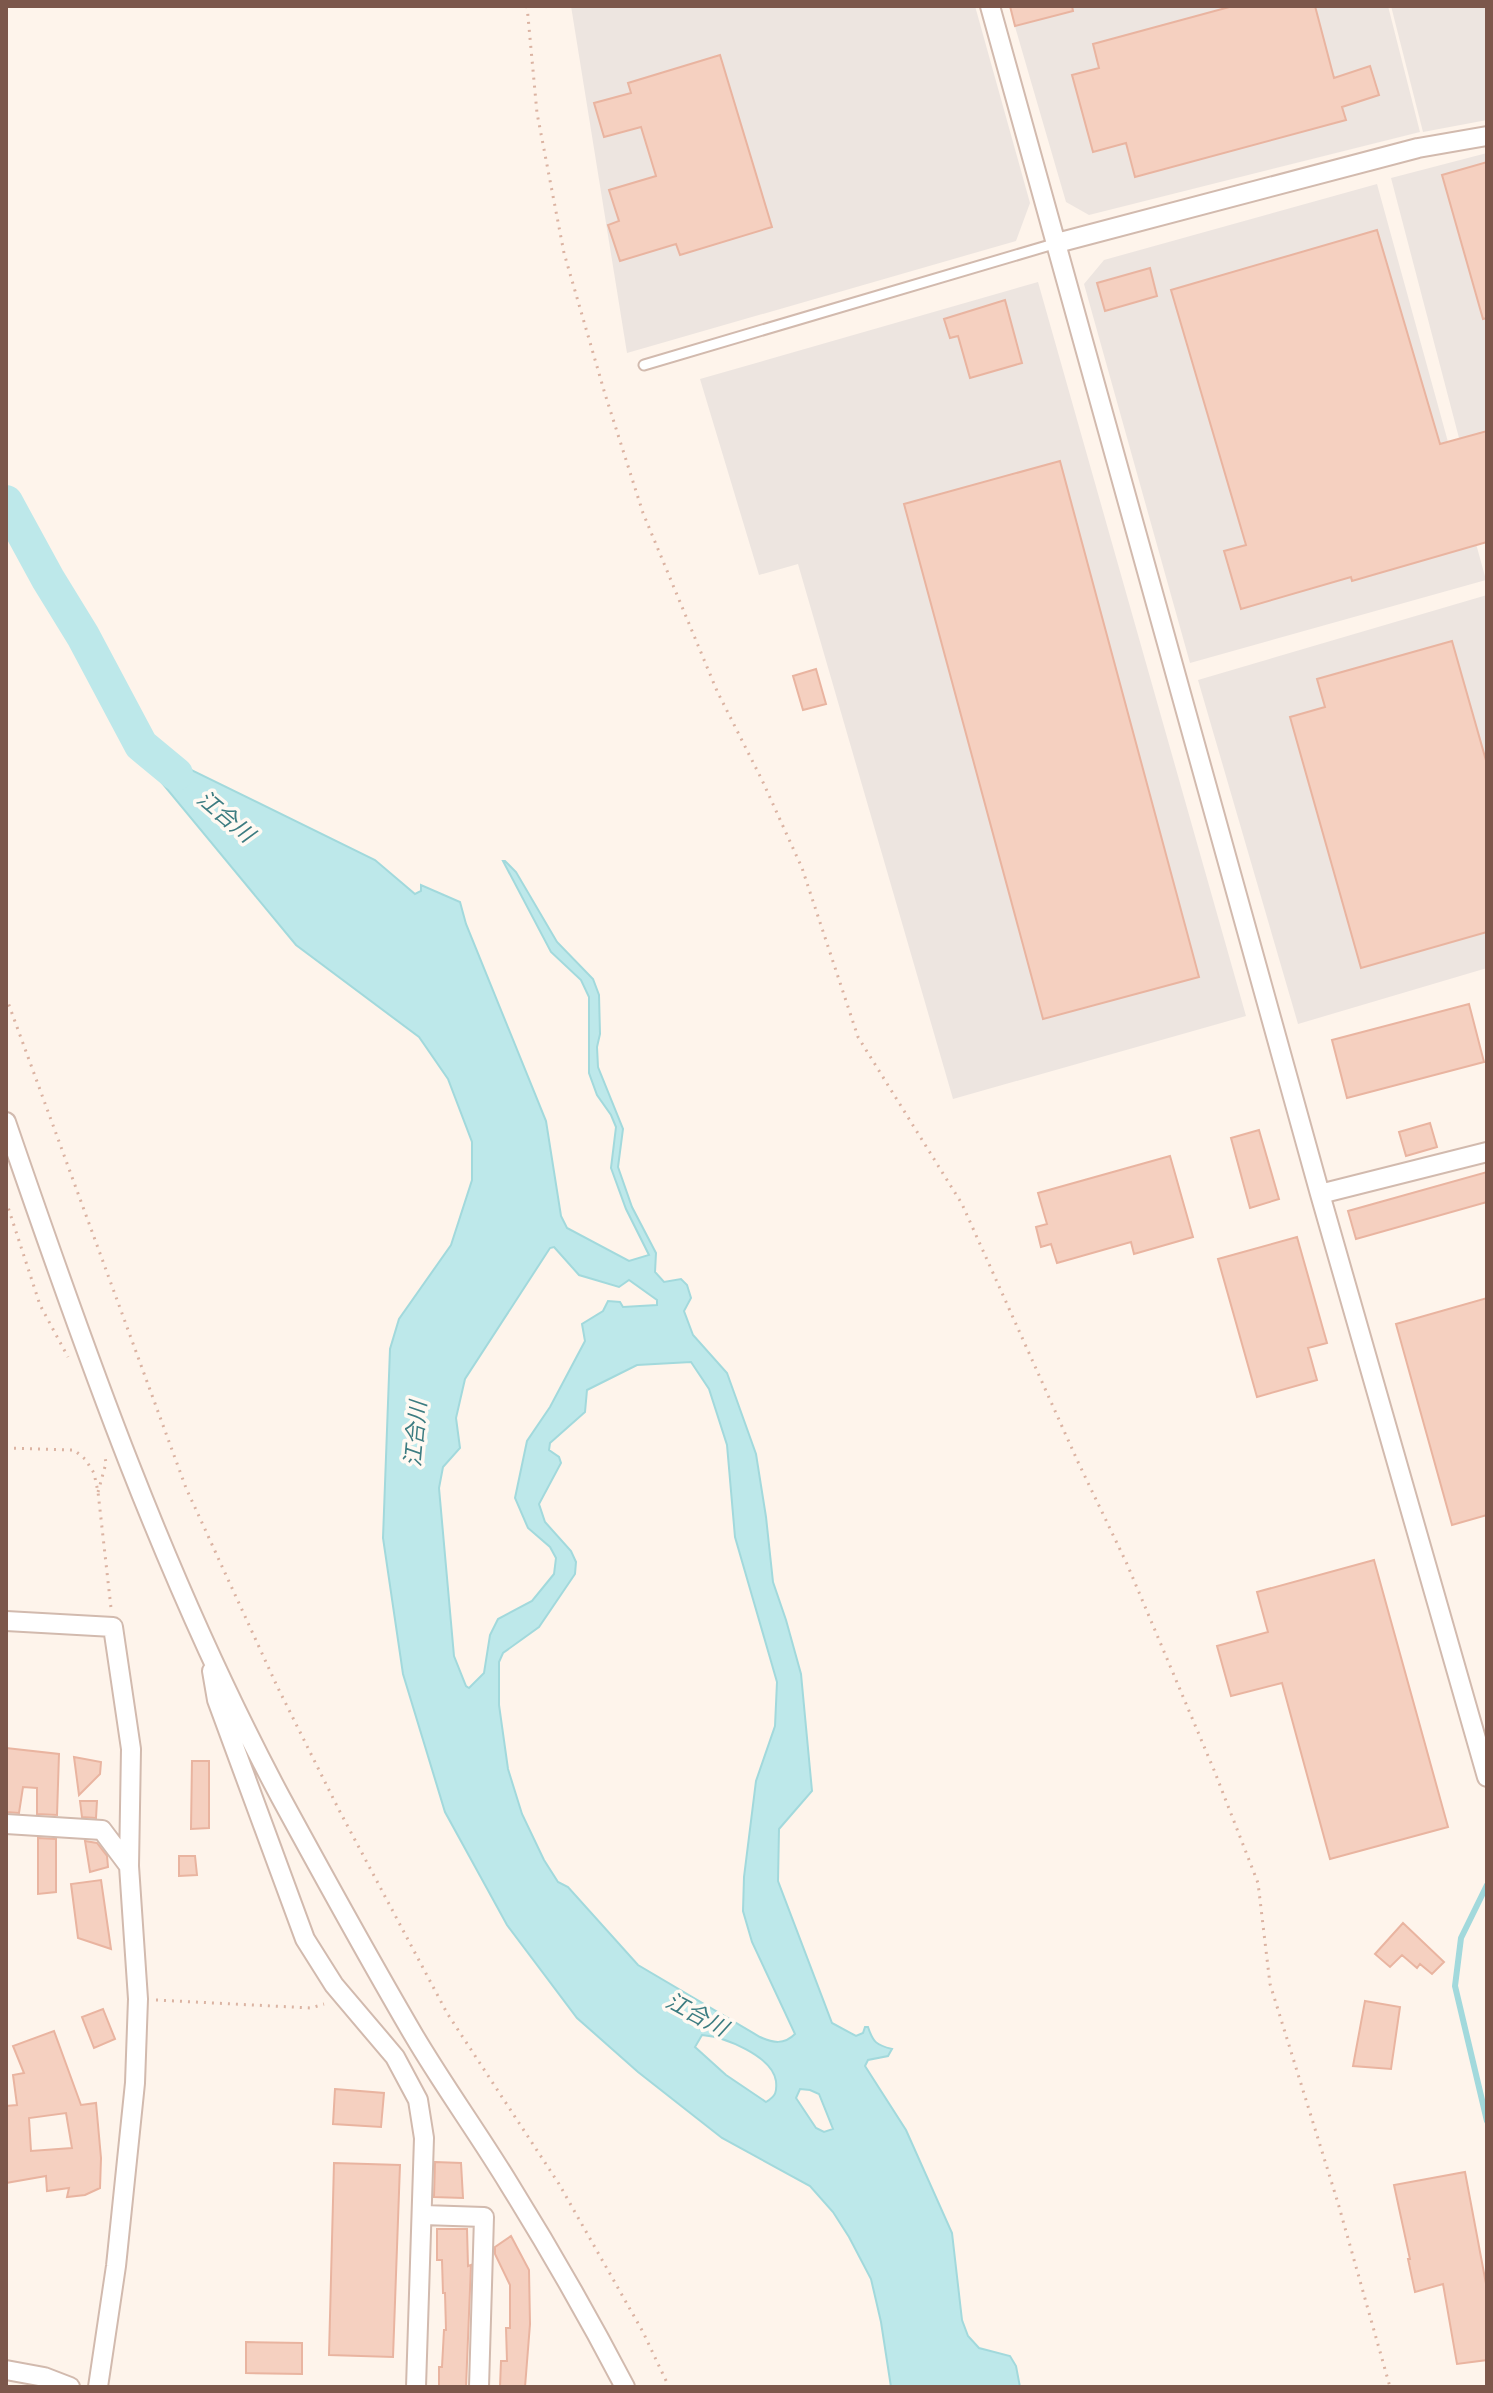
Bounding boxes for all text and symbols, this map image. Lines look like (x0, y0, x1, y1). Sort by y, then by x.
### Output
water label: 江合川 (192, 785, 261, 848)
water label: 江合川 (399, 1398, 431, 1468)
water label: 江合川 (662, 1987, 734, 2042)

